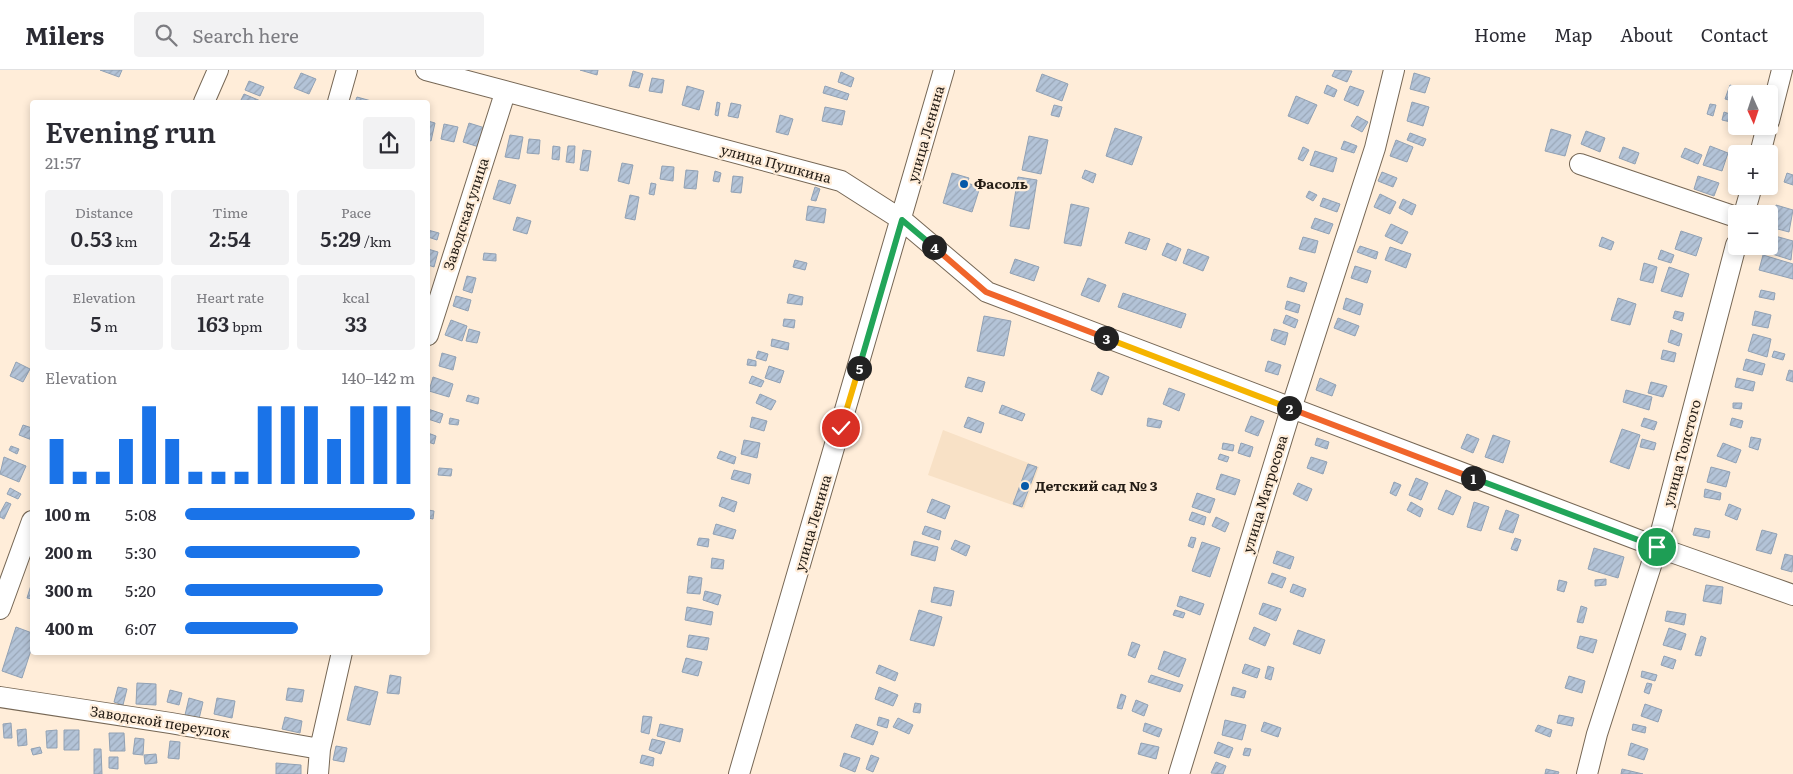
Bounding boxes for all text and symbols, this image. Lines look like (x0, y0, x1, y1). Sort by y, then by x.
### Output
search box (134, 12, 484, 57)
text: Milers (25, 17, 104, 52)
icon: search (152, 21, 180, 49)
text: Search here (192, 21, 299, 49)
text: Home (1474, 21, 1526, 48)
text: Map (1554, 21, 1592, 48)
text: About (1620, 21, 1673, 48)
text: Contact (1701, 21, 1768, 48)
street label: улица Ленина (902, 83, 949, 184)
north arrow (1728, 85, 1778, 135)
map controls (1728, 85, 1778, 255)
text: Evening run (45, 110, 216, 152)
button: share (363, 117, 415, 169)
street label: улица Пушкина (719, 139, 834, 188)
button: + (1728, 145, 1778, 195)
text: 21:57 (45, 150, 81, 174)
street label: Заводская улица (437, 154, 493, 272)
place label: Фасоль (974, 173, 1028, 193)
marker: Фасоль (958, 178, 970, 190)
text: Distance (75, 202, 133, 222)
text: Time (212, 202, 248, 222)
text: Pace (341, 202, 371, 222)
button: − (1728, 205, 1778, 255)
text: 0.53 (71, 222, 113, 253)
text: 2:54 (209, 222, 251, 253)
text: 5:29 (320, 222, 361, 253)
text: km (113, 231, 137, 251)
text: /km (361, 231, 392, 251)
pin: 4 (922, 234, 946, 260)
text: 4 (930, 237, 939, 257)
text: Elevation (72, 287, 136, 307)
text: Heart rate (196, 287, 264, 307)
text: kcal (342, 287, 370, 307)
text: 5 (90, 307, 101, 338)
text: 163 (197, 307, 229, 338)
text: 33 (345, 307, 367, 338)
text: m (101, 316, 118, 336)
text: bpm (229, 316, 263, 336)
pin: 3 (1094, 326, 1118, 350)
text: 3 (1103, 328, 1110, 348)
pin: 5 (846, 356, 872, 380)
text: 5 (856, 358, 863, 378)
text: Elevation (45, 365, 117, 389)
text: 140–142 m (342, 365, 415, 389)
pin: 2 (1276, 396, 1302, 420)
street label: улица Толстого (1657, 397, 1705, 509)
text: 2 (1286, 398, 1293, 418)
pin (820, 407, 862, 449)
icon: check (827, 414, 855, 442)
street label: улица Матросова (1237, 432, 1292, 555)
pin: 1 (1460, 466, 1486, 490)
text: 1 (1471, 468, 1476, 488)
street label: улица Ленина (789, 472, 836, 573)
place label: Детский сад № 3 (1035, 475, 1158, 495)
marker: Детский сад № 3 (1019, 480, 1031, 492)
text: 100 m (45, 502, 91, 526)
text: 5:08 (125, 502, 157, 526)
pin (1636, 526, 1678, 568)
icon: arrive (1643, 533, 1671, 561)
text: 200 m (45, 540, 92, 564)
text: 5:30 (125, 540, 156, 564)
text: 300 m (45, 578, 93, 602)
text: 5:20 (125, 578, 156, 602)
text: 400 m (45, 616, 94, 640)
text: 6:07 (125, 616, 156, 640)
street label: Заводской переулок (89, 700, 232, 742)

